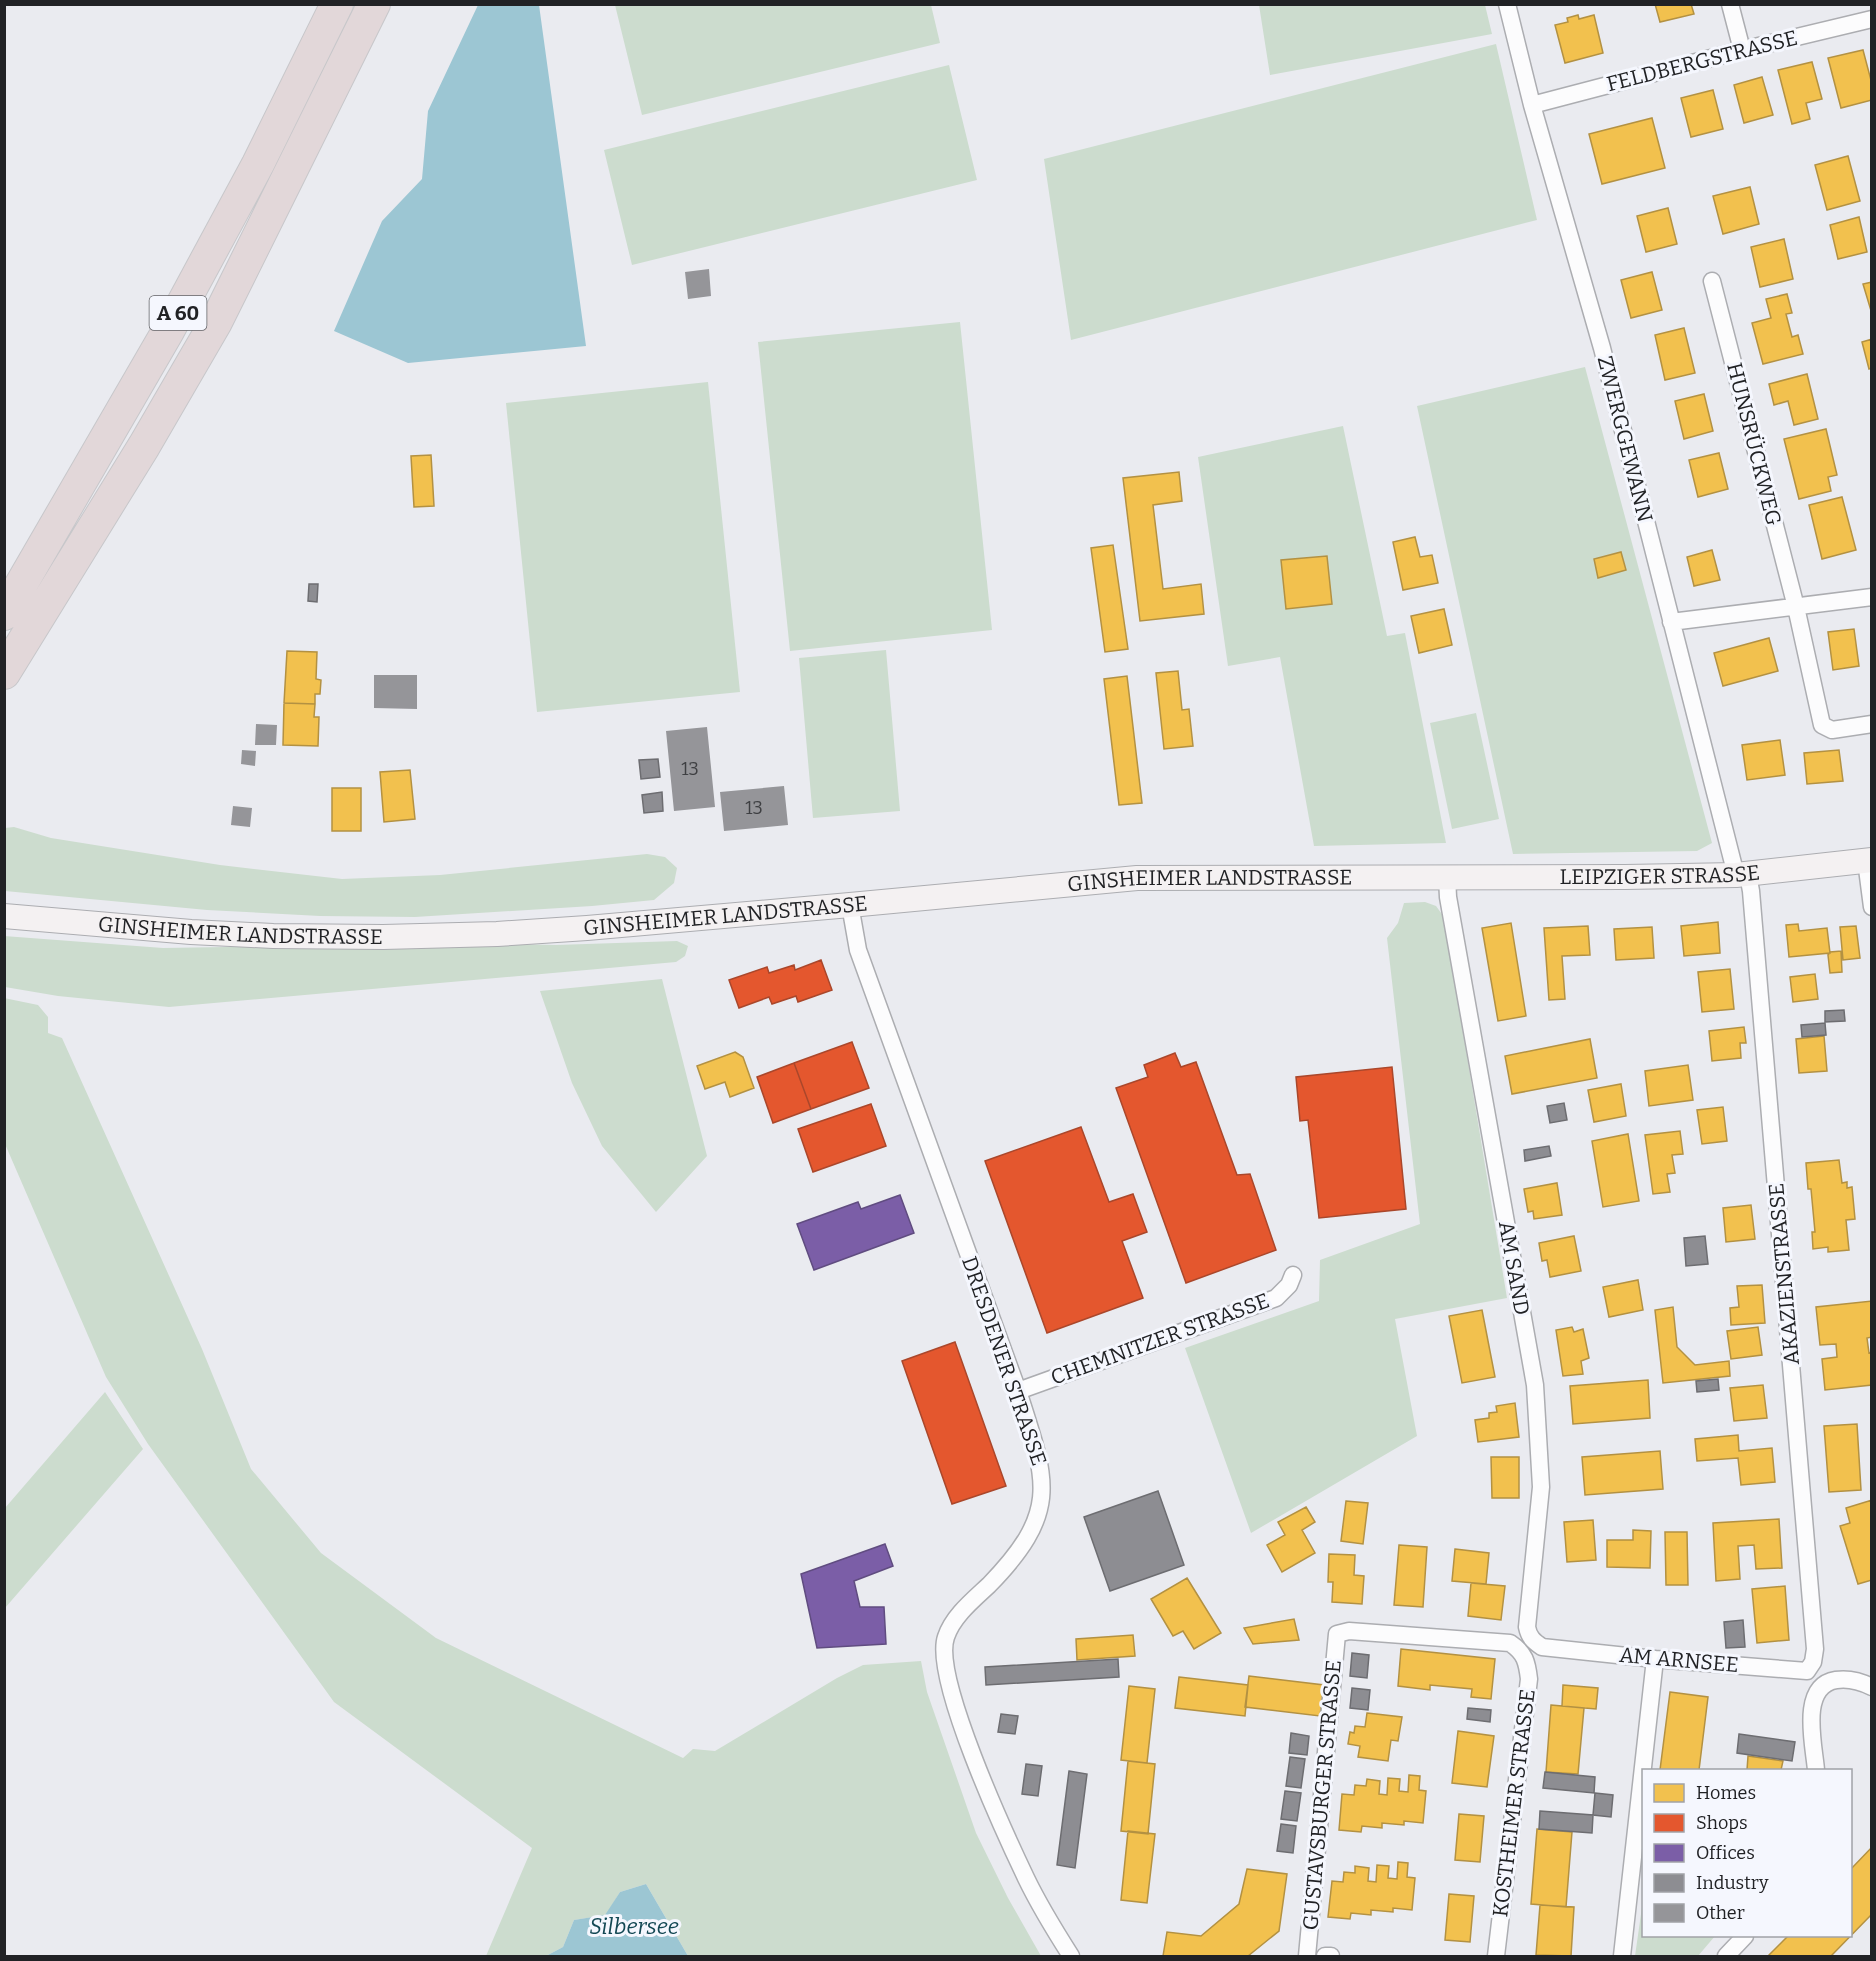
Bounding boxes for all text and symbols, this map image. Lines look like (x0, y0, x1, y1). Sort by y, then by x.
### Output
street label: FELDBERGSTRASSE (1604, 25, 1800, 97)
road number: A 60 (150, 296, 207, 330)
street label: ZWERGGEWANN (1592, 353, 1658, 525)
street label: HUNSRÜCKWEG (1721, 360, 1787, 528)
house number: 13 (681, 758, 699, 780)
house number: 13 (745, 797, 763, 819)
street label: LEIPZIGER STRASSE (1559, 859, 1761, 890)
street label: GINSHEIMER LANDSTRASSE (1066, 865, 1352, 897)
street label: GINSHEIMER LANDSTRASSE (582, 890, 869, 941)
street label: GINSHEIMER LANDSTRASSE (97, 911, 383, 950)
street label: AKAZIENSTRASSE (1763, 1182, 1805, 1366)
street label: AM SAND (1493, 1219, 1535, 1317)
street label: DRESDENER STRASSE (956, 1253, 1052, 1469)
street label: CHEMNITZER STRASSE (1047, 1287, 1273, 1391)
street label: AM ARNSEE (1618, 1642, 1740, 1678)
street label: GUSTAVSBURGER STRASSE (1297, 1659, 1347, 1931)
street label: KOSTHEIMER STRASSE (1487, 1688, 1541, 1918)
legend (1642, 1769, 1852, 1937)
text: Homes (1696, 1782, 1756, 1804)
text: Shops (1696, 1812, 1748, 1834)
text: Offices (1696, 1842, 1755, 1864)
text: Industry (1696, 1872, 1769, 1894)
text: Other (1696, 1902, 1745, 1924)
water label: Silbersee (589, 1913, 679, 1940)

